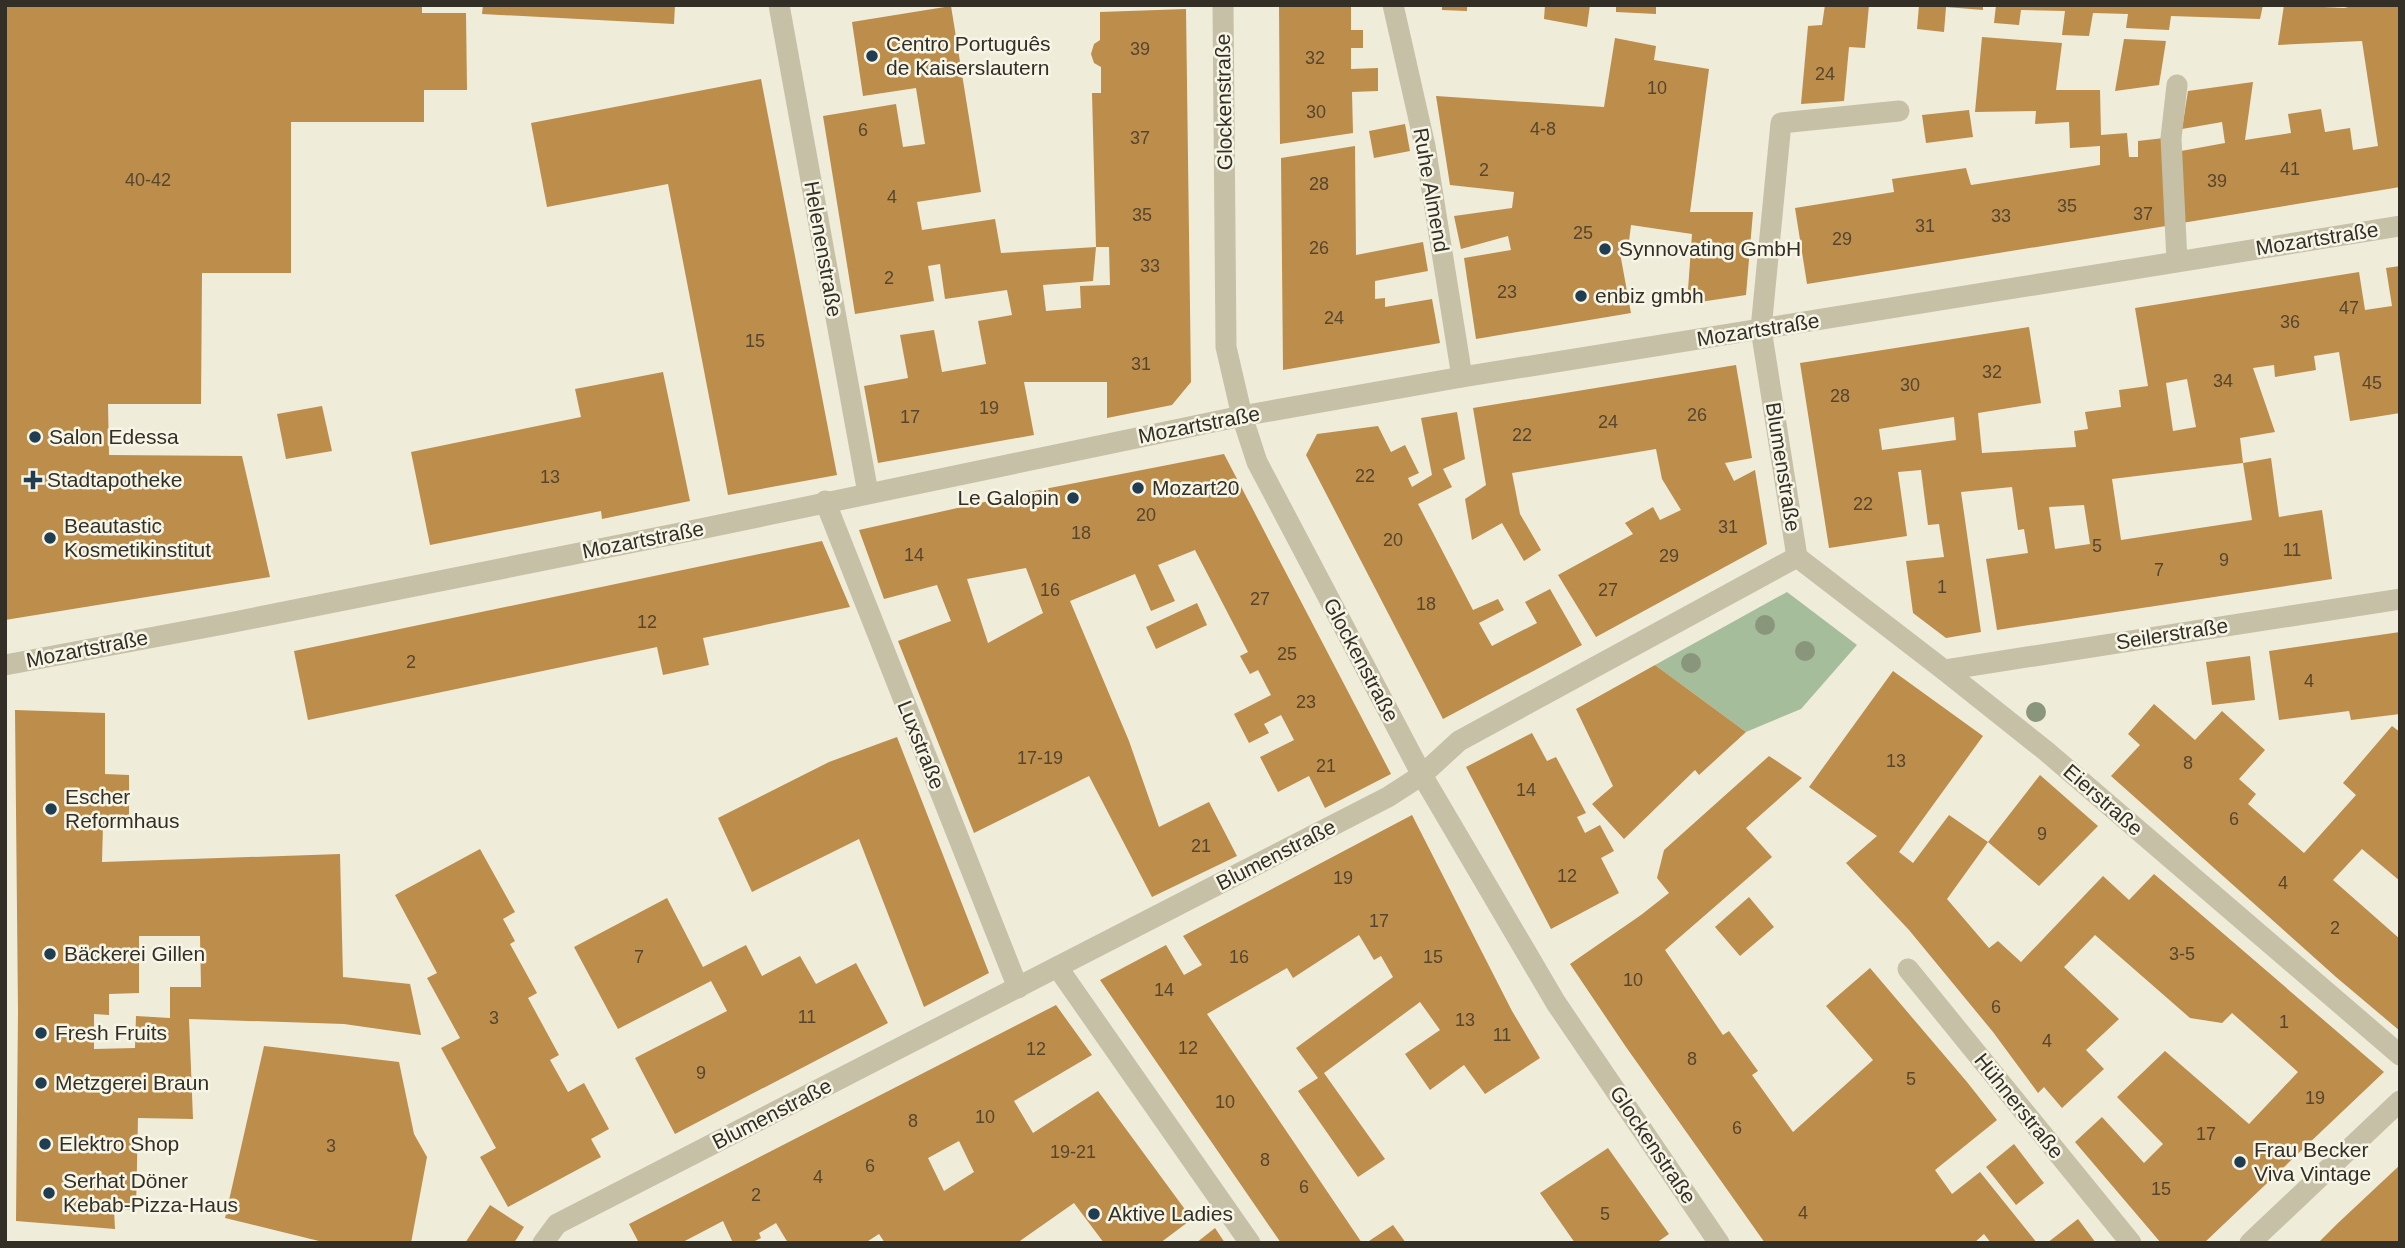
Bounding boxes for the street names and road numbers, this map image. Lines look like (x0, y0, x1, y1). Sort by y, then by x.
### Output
street label: Glockenstraße (1211, 34, 1236, 170)
street label: Ruhe Almend (1409, 126, 1454, 254)
street label: Helenenstraße (800, 179, 847, 319)
street label: Mozartstraße (2254, 217, 2380, 260)
street label: Mozartstraße (1695, 308, 1821, 351)
street label: Mozartstraße (1136, 401, 1262, 448)
street label: Blumenstraße (1762, 401, 1805, 533)
street label: Mozartstraße (580, 516, 706, 563)
street label: Glockenstraße (1319, 594, 1404, 725)
street label: Seilerstraße (2114, 613, 2230, 654)
street label: Mozartstraße (24, 625, 150, 672)
street label: Luxstraße (893, 697, 950, 792)
street label: Eierstraße (2059, 759, 2147, 840)
street label: Blumenstraße (1212, 815, 1339, 894)
street label: Hühnerstraße (1970, 1049, 2069, 1163)
street label: Blumenstraße (708, 1074, 835, 1153)
street label: Glockenstraße (1606, 1082, 1701, 1208)

